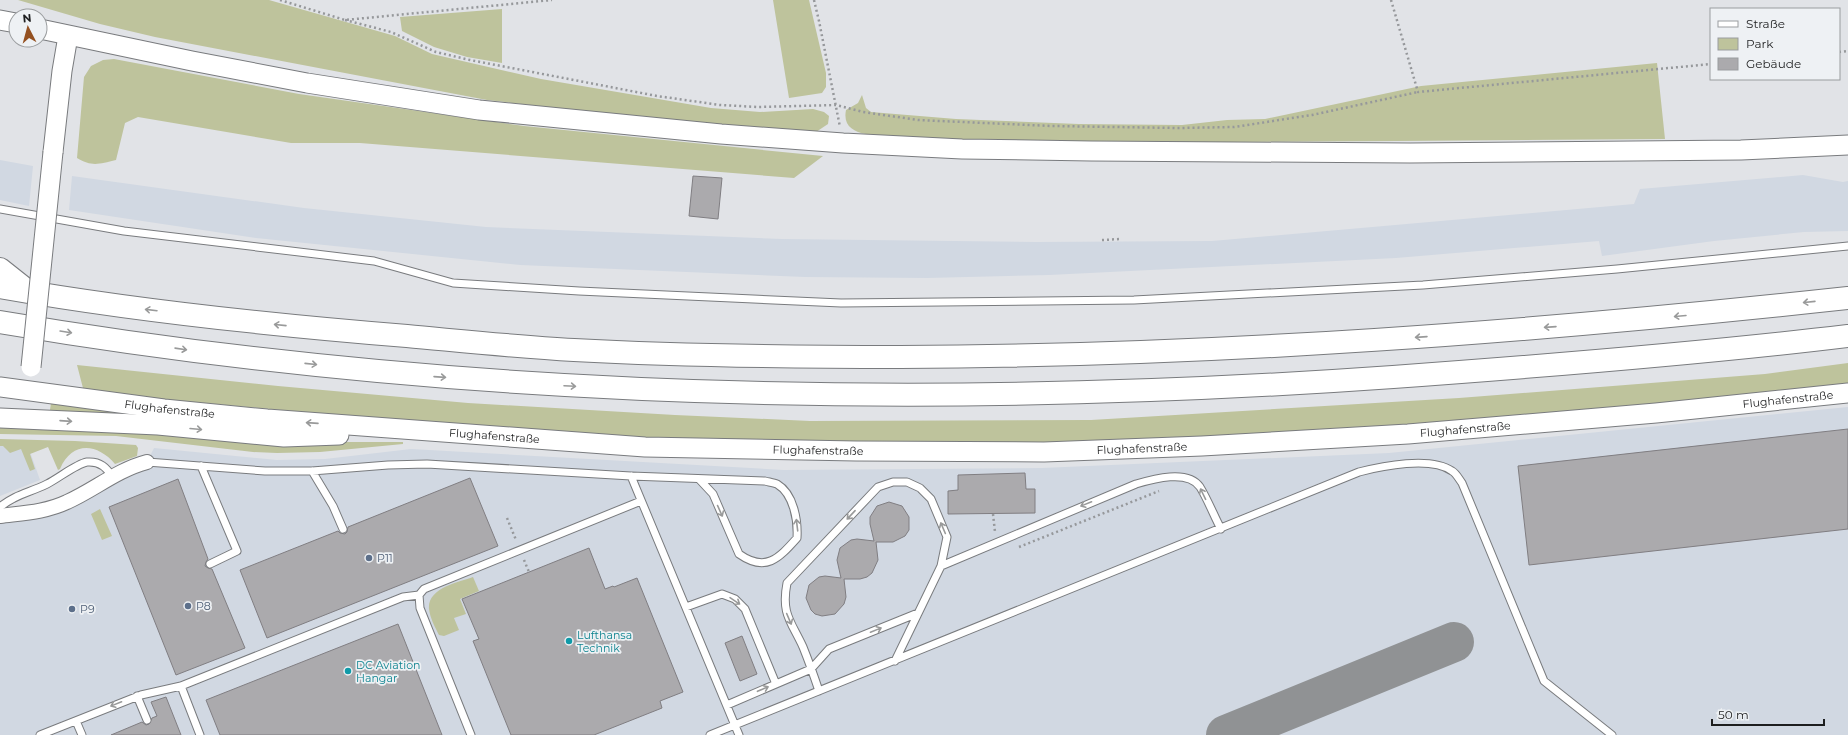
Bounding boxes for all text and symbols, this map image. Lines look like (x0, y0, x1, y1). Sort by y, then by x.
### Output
north arrow (8, 8, 48, 48)
legend (1710, 8, 1840, 80)
text: N (22, 11, 32, 25)
text: Straße (1746, 16, 1785, 31)
text: Park (1746, 36, 1774, 51)
text: Gebäude (1746, 56, 1801, 71)
one-way arrow (1803, 298, 1816, 306)
one-way arrow (145, 306, 158, 314)
one-way arrow (1674, 312, 1687, 320)
one-way arrow (274, 321, 287, 329)
one-way arrow (1544, 324, 1557, 331)
one-way arrow (59, 328, 72, 336)
one-way arrow (1415, 334, 1428, 341)
one-way arrow (175, 345, 188, 353)
one-way arrow (304, 361, 317, 368)
one-way arrow (433, 373, 446, 380)
one-way arrow (563, 382, 576, 389)
street label: Flughafenstraße (1742, 388, 1834, 411)
street label: Flughafenstraße (124, 397, 216, 421)
one-way arrow (59, 418, 72, 425)
street label: Flughafenstraße (1419, 418, 1512, 440)
one-way arrow (306, 419, 319, 426)
one-way arrow (189, 425, 202, 433)
street label: Flughafenstraße (449, 426, 541, 446)
street label: Flughafenstraße (1096, 440, 1188, 457)
street label: Flughafenstraße (772, 442, 864, 458)
one-way arrow (1199, 488, 1207, 500)
one-way arrow (1081, 501, 1093, 509)
one-way arrow (717, 504, 725, 516)
one-way arrow (847, 510, 856, 520)
one-way arrow (793, 519, 801, 532)
one-way arrow (939, 523, 946, 535)
place label: P11 (377, 551, 393, 565)
marker: P11 (364, 553, 374, 563)
one-way arrow (729, 597, 740, 605)
place label: P8 (196, 599, 211, 613)
marker: P8 (183, 601, 193, 611)
place label: P9 (80, 602, 95, 616)
marker: P9 (67, 604, 77, 614)
one-way arrow (786, 612, 793, 624)
one-way arrow (870, 625, 882, 633)
place label: Lufthansa Technik (577, 628, 632, 655)
marker: Lufthansa Technik (564, 636, 574, 646)
place label: DC Aviation Hangar (356, 658, 421, 685)
marker: DC Aviation Hangar (343, 666, 353, 676)
one-way arrow (757, 685, 769, 692)
one-way arrow (111, 701, 123, 709)
scale bar (1712, 701, 1824, 727)
text: 50 m (1718, 707, 1749, 722)

